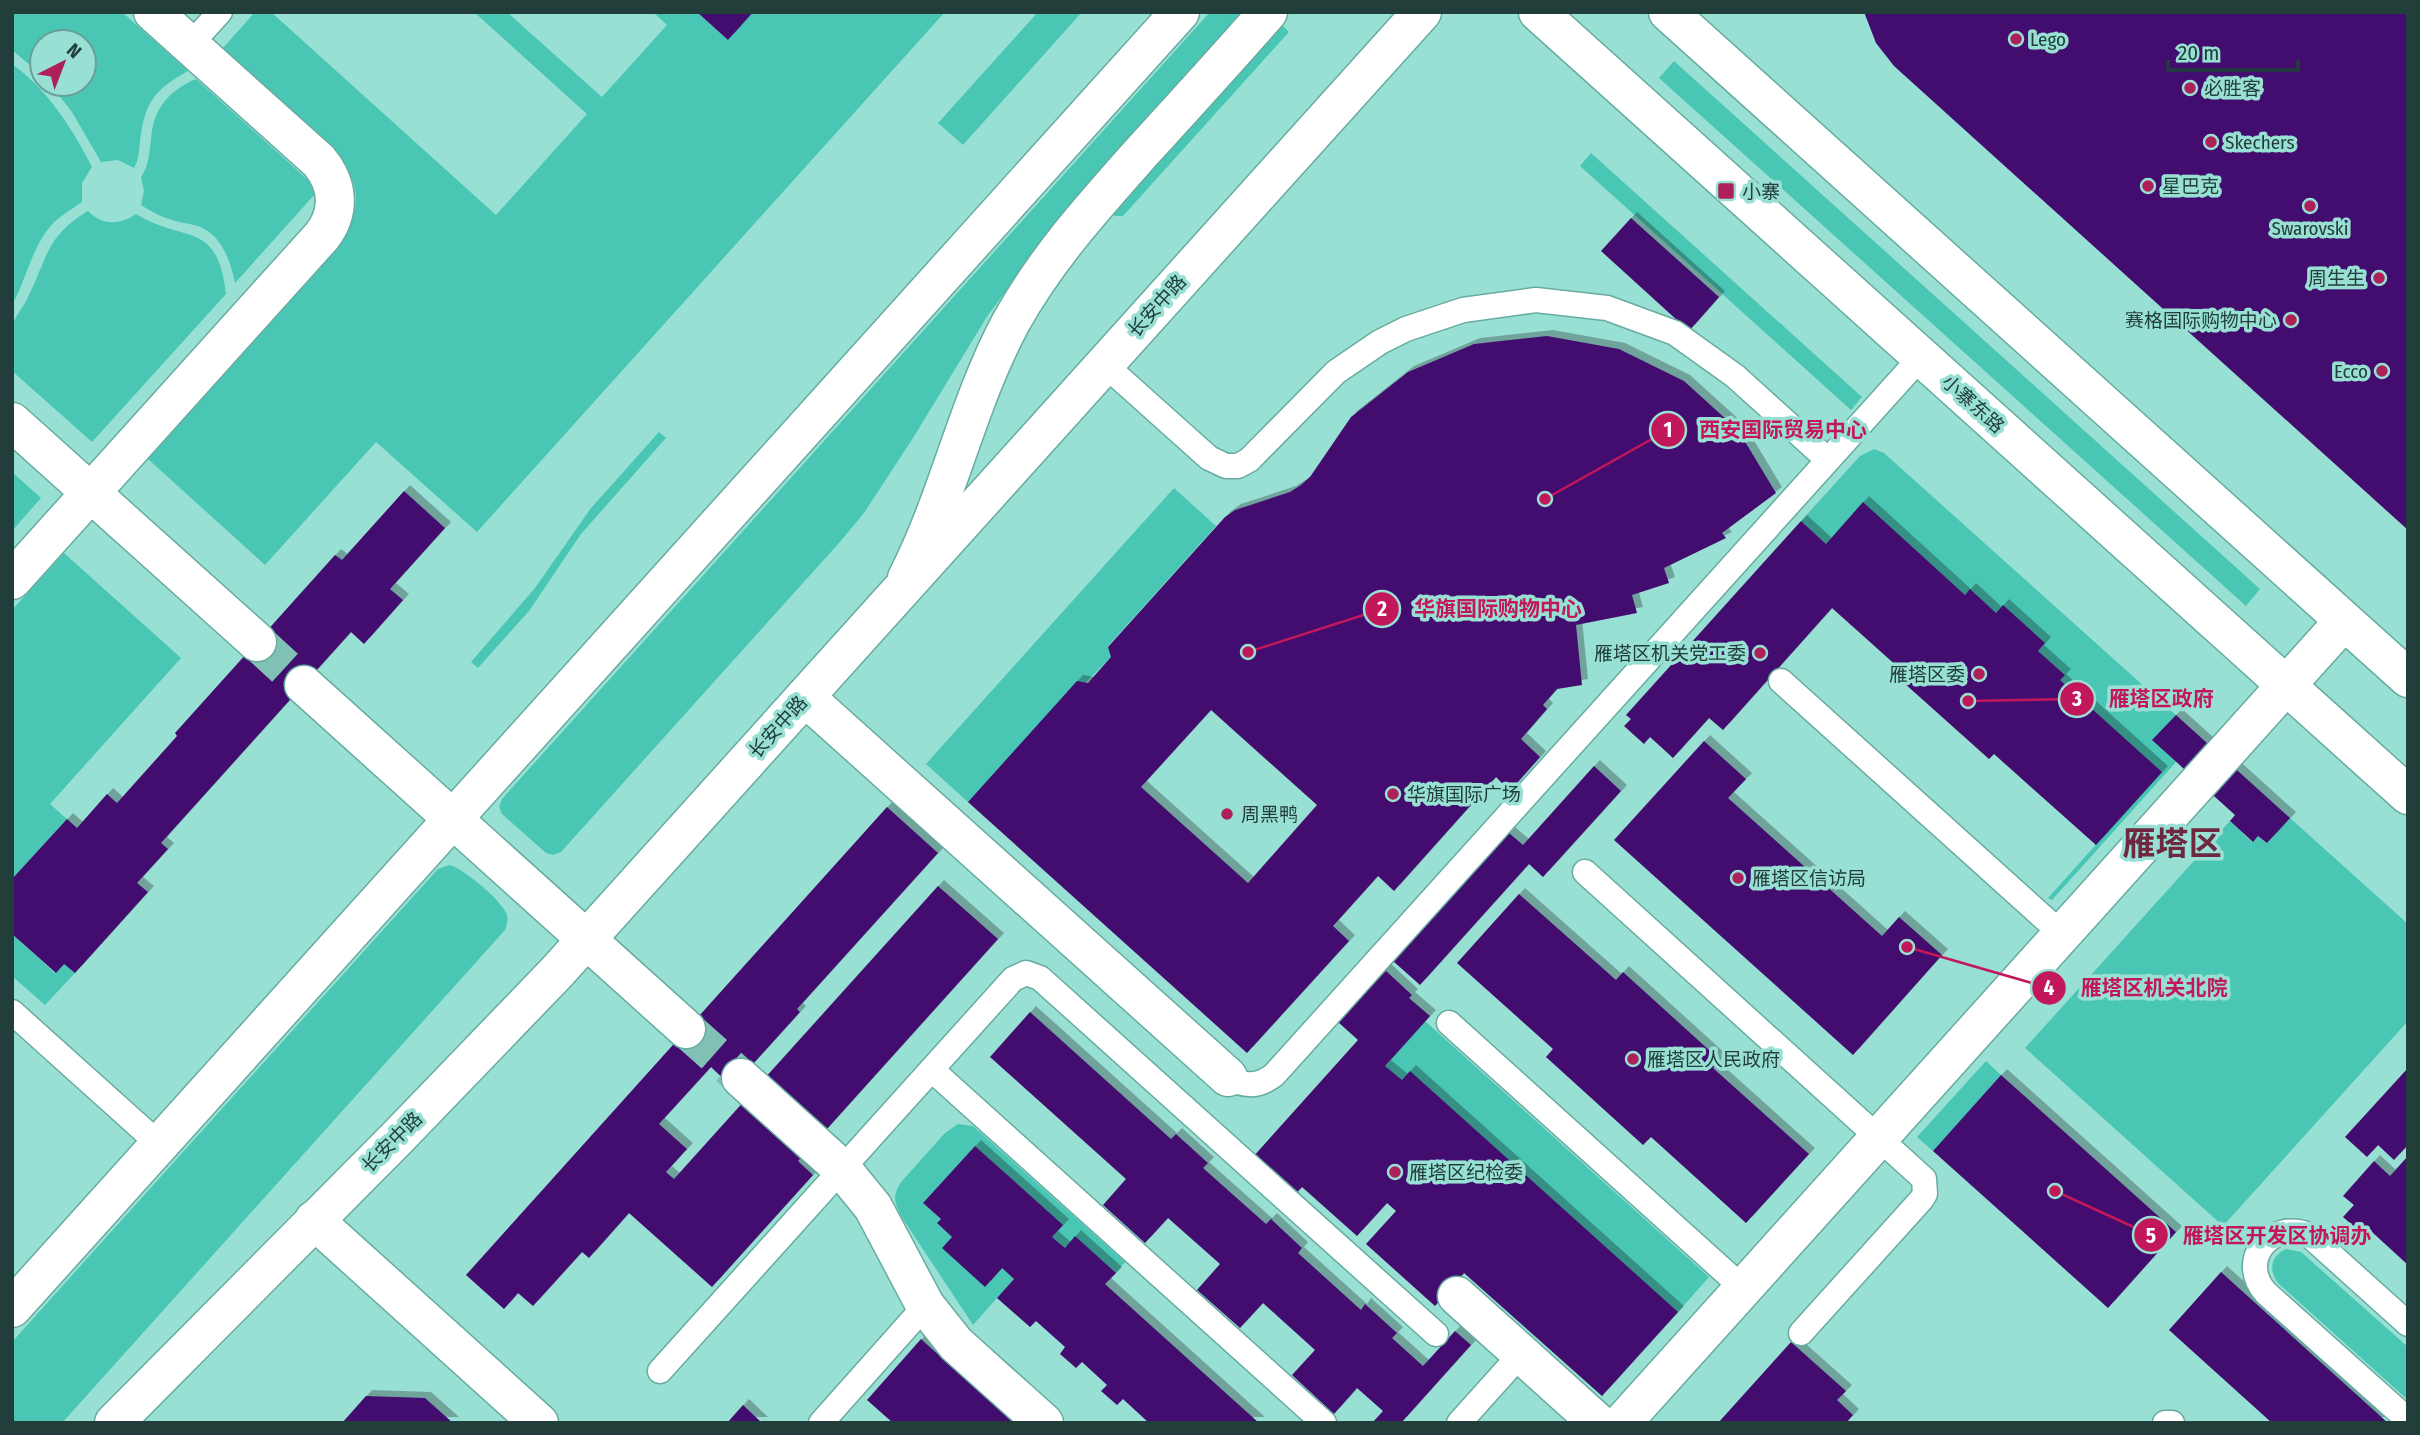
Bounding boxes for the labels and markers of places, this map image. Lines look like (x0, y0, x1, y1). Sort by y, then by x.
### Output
place label: Lego (2030, 28, 2066, 51)
marker: Lego (2008, 31, 2024, 47)
place label: 必胜客 (2204, 77, 2261, 100)
marker: 必胜客 (2182, 80, 2198, 96)
place label: Skechers (2225, 131, 2295, 154)
marker: Skechers (2203, 134, 2219, 150)
place label: 星巴克 (2162, 175, 2219, 198)
marker: 星巴克 (2140, 178, 2156, 194)
place label: 小寨 (1742, 180, 1780, 203)
marker: 小寨 (1716, 181, 1736, 201)
marker: Swarovski (2302, 198, 2318, 214)
place label: Swarovski (2271, 217, 2349, 240)
place label: 周生生 (2308, 267, 2365, 290)
marker: 周生生 (2371, 270, 2387, 286)
place label: 赛格国际购物中心 (2125, 309, 2277, 332)
marker: 赛格国际购物中心 (2283, 312, 2299, 328)
place label: Ecco (2334, 360, 2368, 383)
marker: Ecco (2374, 363, 2390, 379)
callout: 西安国际贸易中心 (1650, 409, 1881, 451)
callout: 华旗国际购物中心 (1365, 588, 1596, 630)
place label: 雁塔区机关党工委 (1594, 642, 1746, 665)
marker: 雁塔区机关党工委 (1752, 645, 1768, 661)
place label: 雁塔区委 (1889, 663, 1965, 686)
marker: 雁塔区委 (1971, 666, 1987, 682)
callout: 雁塔区政府 (2060, 678, 2228, 720)
place label: 华旗国际广场 (1407, 783, 1521, 806)
marker: 华旗国际广场 (1385, 786, 1401, 802)
place label: 周黑鸭 (1241, 803, 1298, 826)
marker: 周黑鸭 (1219, 806, 1235, 822)
place label: 雁塔区信访局 (1752, 867, 1866, 890)
marker: 雁塔区信访局 (1730, 870, 1746, 886)
callout: 雁塔区机关北院 (2032, 967, 2242, 1009)
place label: 雁塔区人民政府 (1647, 1048, 1780, 1071)
marker: 雁塔区人民政府 (1625, 1051, 1641, 1067)
place label: 雁塔区纪检委 (1409, 1161, 1523, 1184)
marker: 雁塔区纪检委 (1387, 1164, 1403, 1180)
callout: 雁塔区开发区协调办 (2134, 1214, 2386, 1256)

